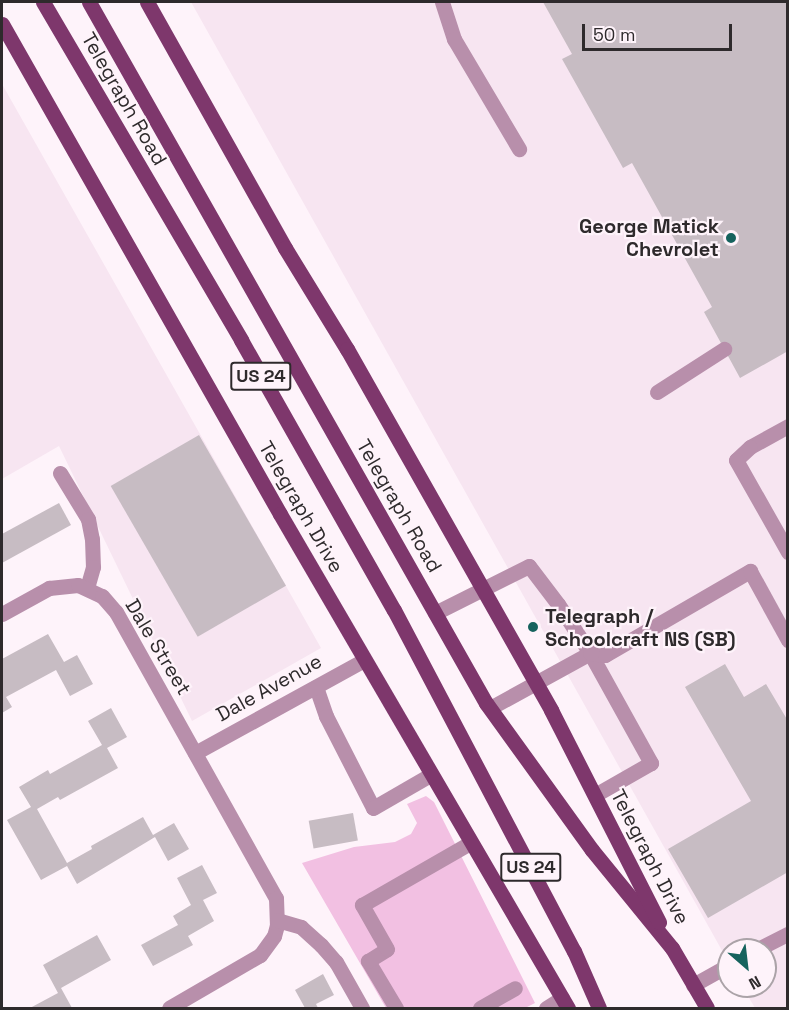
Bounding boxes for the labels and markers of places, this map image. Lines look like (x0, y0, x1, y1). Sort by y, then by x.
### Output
place label: George Matick Chevrolet (579, 214, 719, 261)
marker: George Matick Chevrolet (724, 231, 738, 245)
place label: Telegraph / Schoolcraft NS (SB) (545, 604, 736, 651)
marker: Telegraph / Schoolcraft NS (SB) (526, 620, 540, 634)

